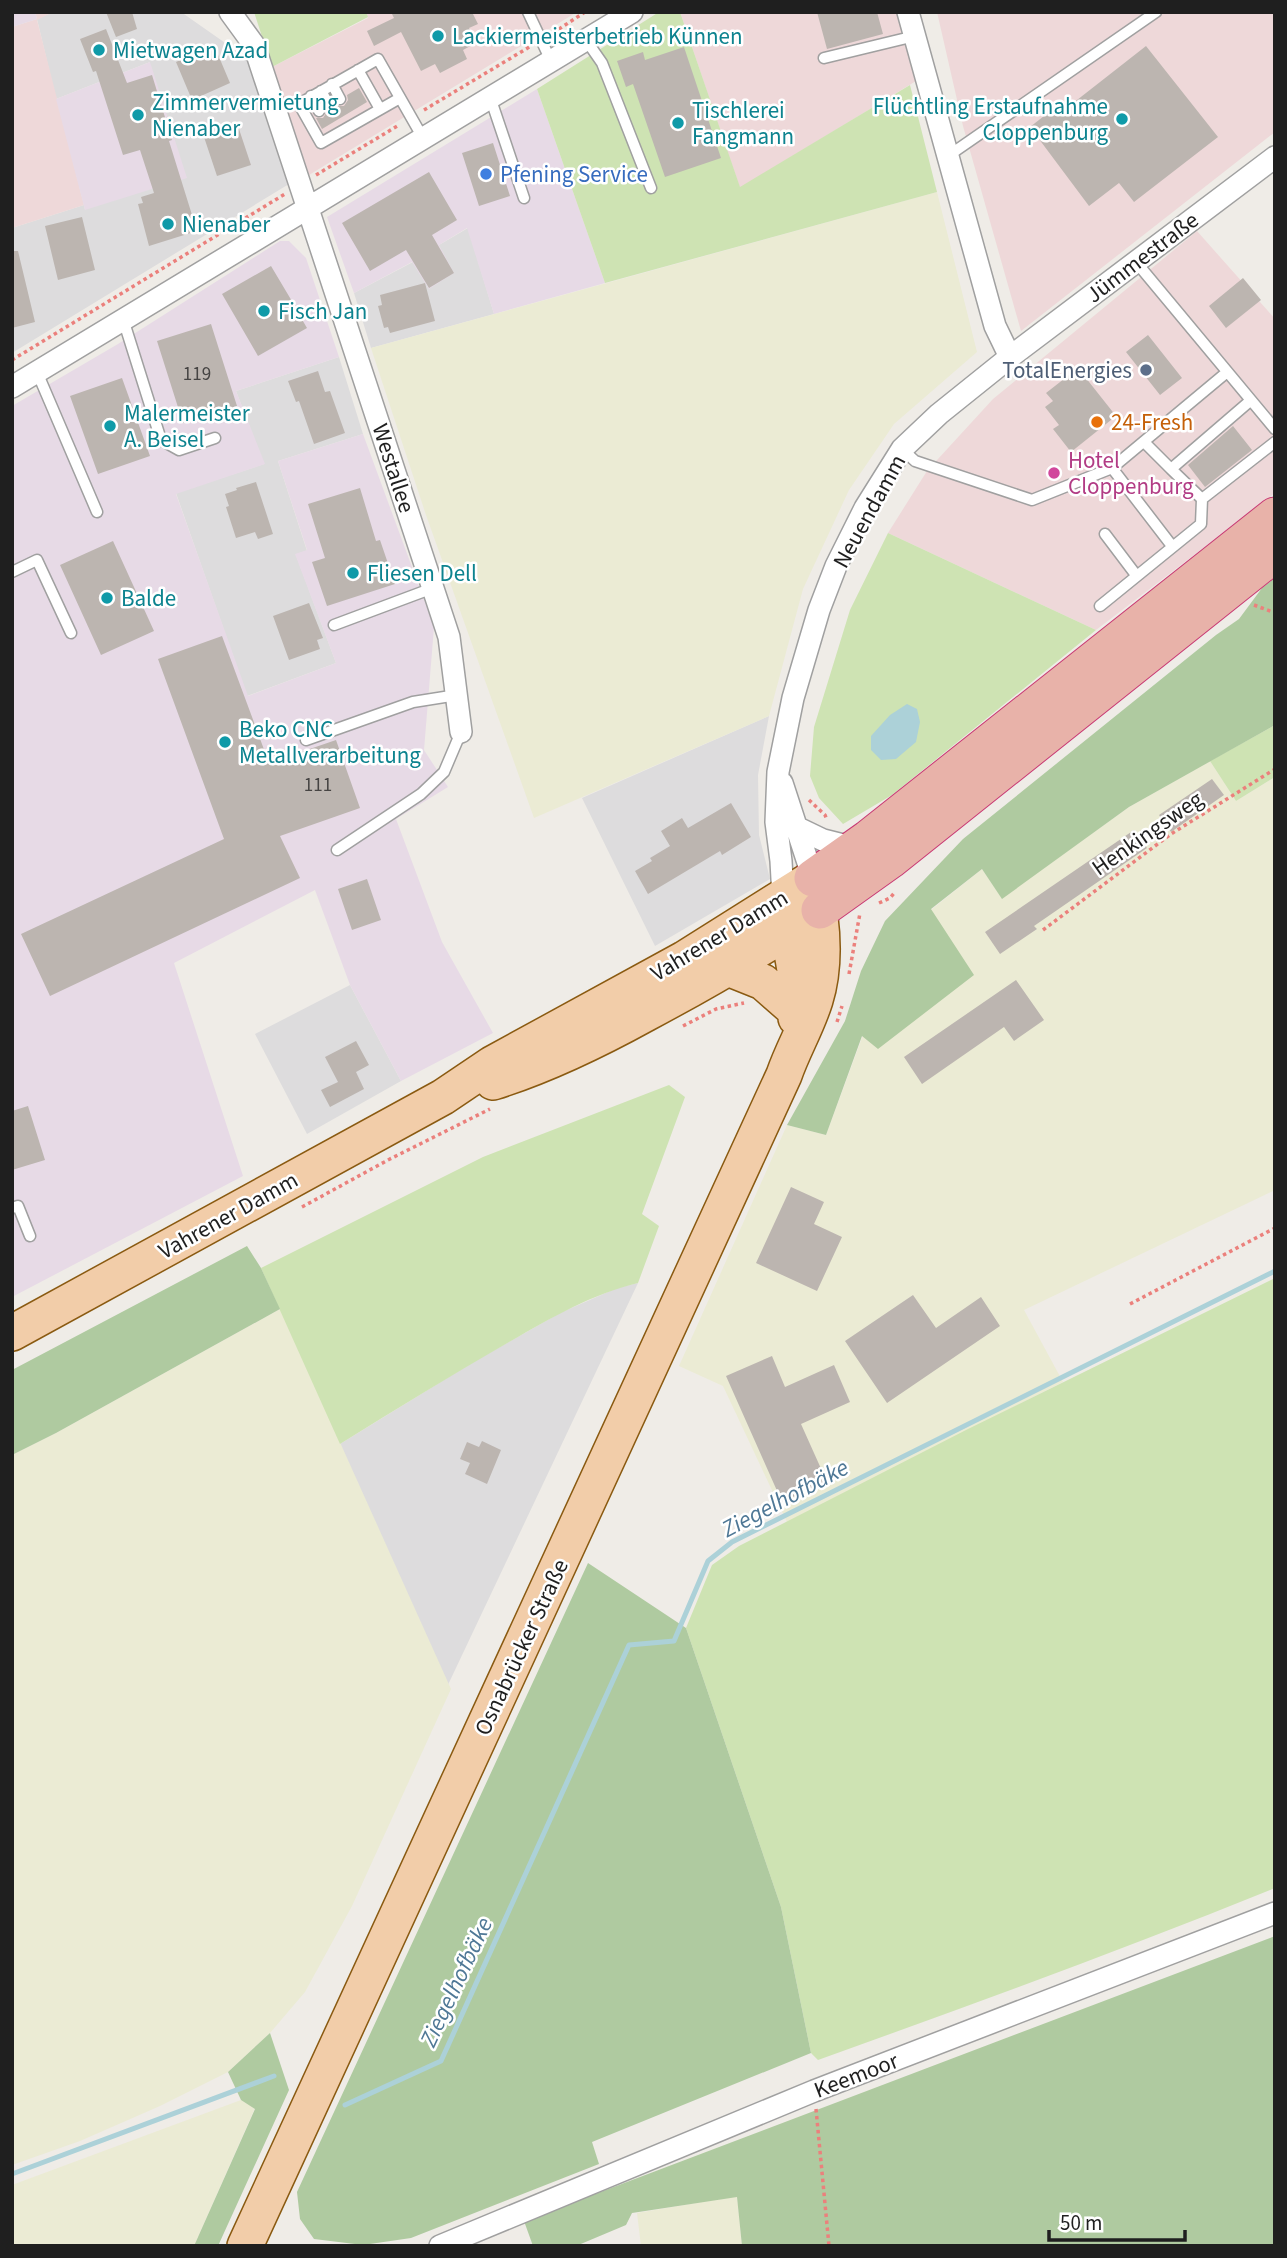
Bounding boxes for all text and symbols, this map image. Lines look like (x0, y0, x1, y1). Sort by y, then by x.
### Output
place label: Lackiermeisterbetrieb Künnen (452, 20, 743, 53)
marker: Lackiermeisterbetrieb Künnen (430, 28, 446, 44)
place label: Mietwagen Azad (113, 34, 268, 67)
marker: Mietwagen Azad (91, 42, 107, 58)
place label: Zimmervermietung Nienaber (152, 86, 339, 145)
place label: Flüchtling Erstaufnahme Cloppenburg (873, 90, 1108, 149)
place label: Tischlerei Fangmann (692, 94, 794, 153)
marker: Zimmervermietung Nienaber (130, 107, 146, 123)
marker: Flüchtling Erstaufnahme Cloppenburg (1114, 111, 1130, 127)
marker: Tischlerei Fangmann (670, 115, 686, 131)
place label: Pfening Service (500, 158, 648, 191)
marker: Pfening Service (478, 166, 494, 182)
street label: Jümmestraße (1079, 204, 1206, 311)
place label: Nienaber (182, 208, 271, 241)
marker: Nienaber (160, 216, 176, 232)
place label: Fisch Jan (278, 295, 367, 328)
marker: Fisch Jan (256, 303, 272, 319)
place label: TotalEnergies (1002, 354, 1132, 387)
house number: 119 (183, 361, 211, 388)
marker: TotalEnergies (1138, 362, 1154, 378)
place label: Malermeister A. Beisel (124, 397, 251, 456)
place label: 24-Fresh (1111, 406, 1193, 439)
marker: 24-Fresh (1089, 414, 1105, 430)
marker: Malermeister A. Beisel (102, 418, 118, 434)
street label: Westallee (364, 419, 423, 517)
place label: Hotel Cloppenburg (1068, 444, 1194, 503)
street label: Neuendamm (825, 448, 914, 574)
marker: Hotel Cloppenburg (1046, 465, 1062, 481)
place label: Fliesen Dell (367, 557, 477, 590)
marker: Fliesen Dell (345, 565, 361, 581)
place label: Balde (121, 582, 176, 615)
marker: Balde (99, 590, 115, 606)
place label: Beko CNC Metallverarbeitung (239, 713, 421, 772)
marker: Beko CNC Metallverarbeitung (217, 734, 233, 750)
house number: 111 (304, 772, 332, 799)
street label: Henkingsweg (1085, 783, 1210, 884)
street label: Vahrener Damm (644, 881, 794, 989)
street label: Vahrener Damm (152, 1163, 304, 1267)
water label: Ziegelhofbäke (714, 1450, 855, 1547)
street label: Osnabrücker Straße (466, 1554, 577, 1741)
water label: Ziegelhofbäke (411, 1912, 502, 2054)
street label: Keemoor (809, 2044, 904, 2107)
scale bar (1049, 2198, 1186, 2242)
text: 50 m (1060, 2208, 1102, 2238)

